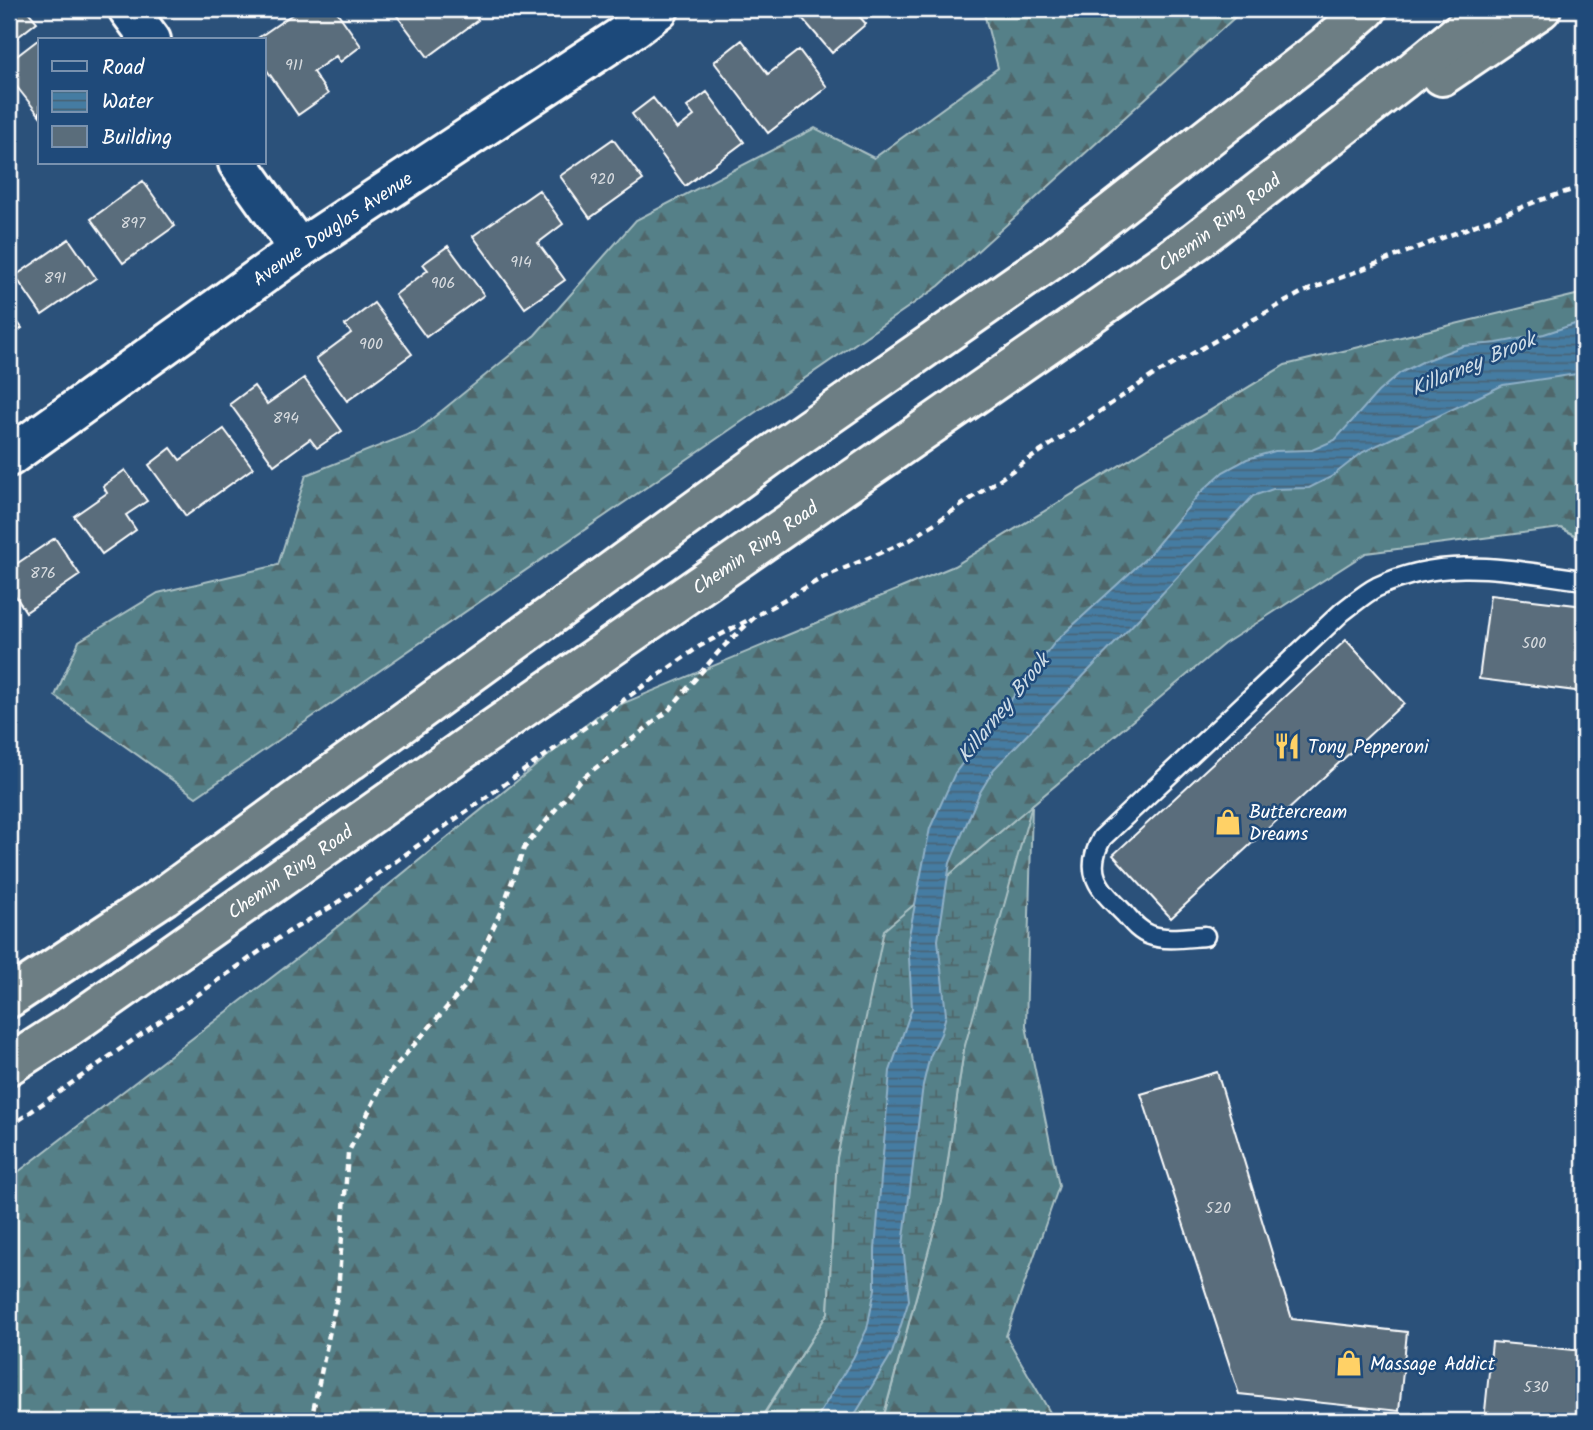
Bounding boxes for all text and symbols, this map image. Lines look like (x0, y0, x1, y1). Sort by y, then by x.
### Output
legend (38, 38, 266, 164)
text: Road (102, 52, 145, 85)
house number: 911 (285, 53, 303, 78)
text: Water (102, 86, 154, 119)
text: Building (102, 122, 172, 155)
street label: Avenue Douglas Avenue (247, 165, 420, 295)
street label: Chemin Ring Road (1152, 166, 1289, 280)
house number: 920 (589, 167, 615, 192)
house number: 897 (121, 211, 146, 236)
house number: 914 (510, 250, 532, 275)
house number: 891 (44, 266, 66, 291)
house number: 906 (431, 271, 455, 296)
water label: Killarney Brook (1406, 323, 1544, 406)
house number: 900 (359, 332, 383, 357)
house number: 894 (273, 406, 299, 431)
street label: Chemin Ring Road (687, 494, 826, 603)
house number: 876 (30, 561, 56, 586)
house number: 500 (1522, 631, 1546, 656)
water label: Killarney Brook (950, 645, 1061, 771)
restaurant icon: Tony Pepperoni (1272, 731, 1302, 761)
place label: Tony Pepperoni (1308, 733, 1430, 763)
place label: Buttercream Dreams (1249, 798, 1347, 850)
shop icon: Buttercream Dreams (1213, 807, 1243, 837)
street label: Chemin Ring Road (222, 818, 361, 928)
house number: 520 (1205, 1196, 1231, 1221)
shop icon: Massage Addict (1334, 1348, 1364, 1378)
place label: Massage Addict (1370, 1350, 1496, 1380)
house number: 530 (1523, 1375, 1549, 1400)

